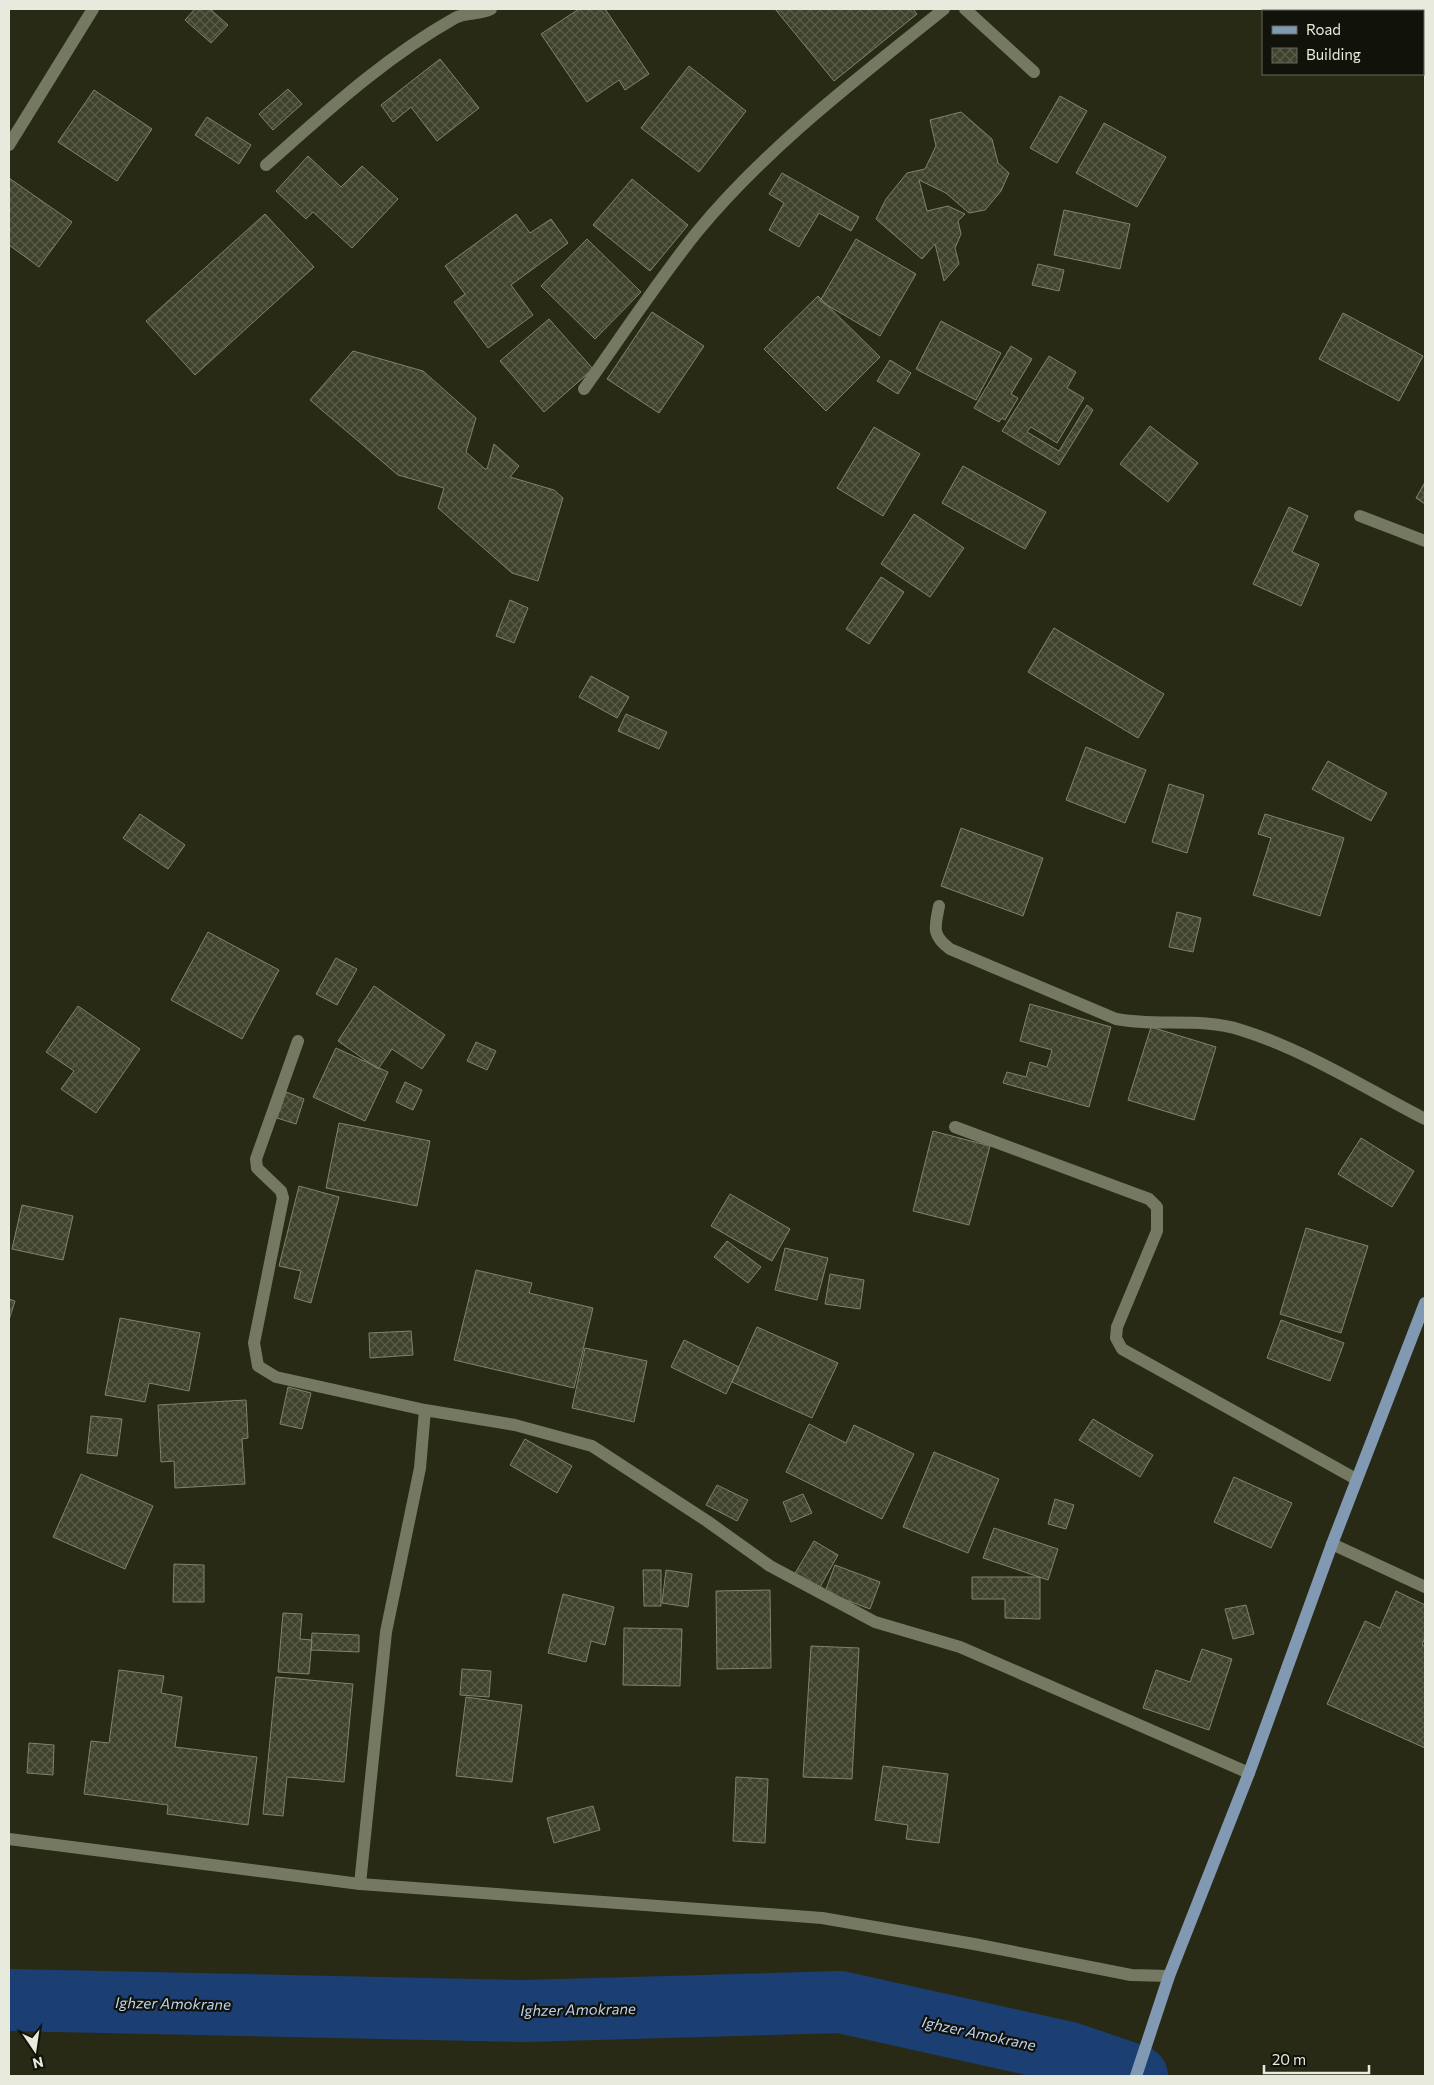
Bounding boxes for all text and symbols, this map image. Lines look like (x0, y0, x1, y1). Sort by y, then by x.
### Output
legend (1262, 10, 1424, 75)
text: Road (1306, 20, 1341, 38)
text: Building (1306, 45, 1361, 63)
water label: Ighzer Amokrane (115, 1993, 231, 2013)
water label: Ighzer Amokrane (520, 1999, 636, 2019)
water label: Ighzer Amokrane (920, 2012, 1038, 2054)
north arrow (10, 2025, 60, 2075)
scale bar (1264, 2042, 1369, 2074)
text: 20 m (1272, 2050, 1306, 2068)
text: N (31, 2054, 45, 2073)

